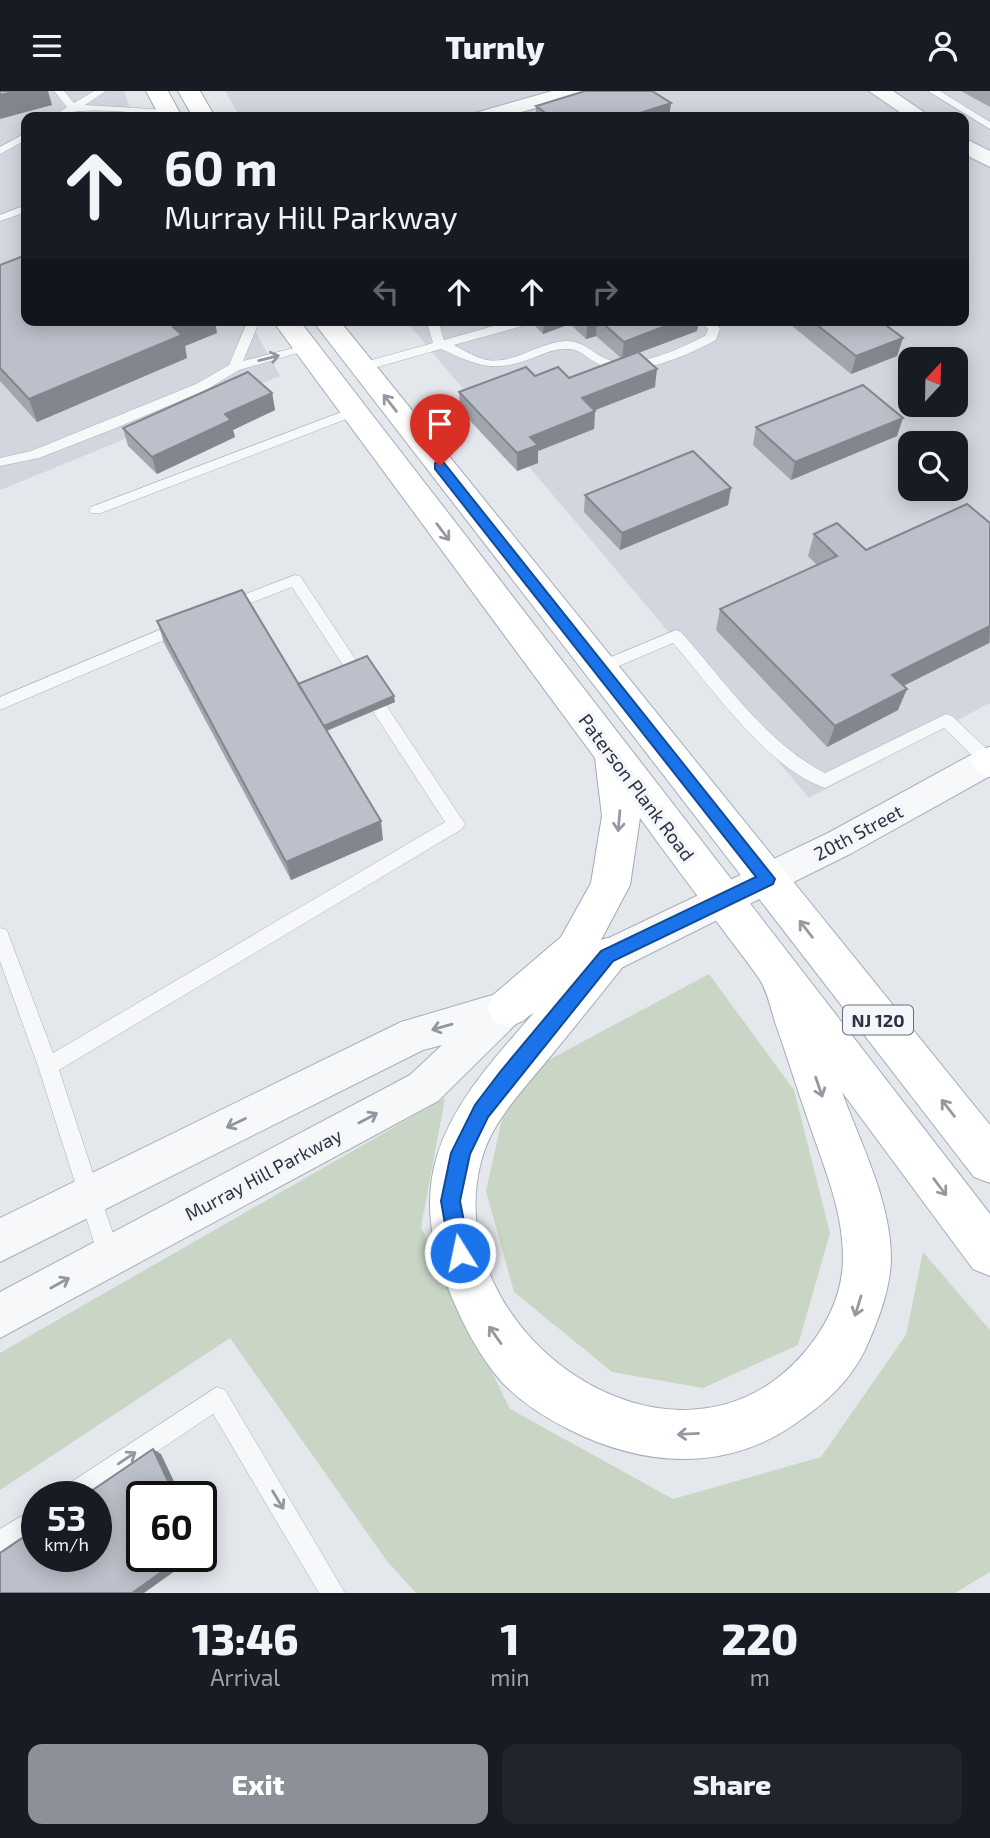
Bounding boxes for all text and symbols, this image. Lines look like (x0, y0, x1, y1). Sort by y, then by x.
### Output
icon: menu (28, 27, 66, 65)
text: Turnly (445, 27, 545, 65)
icon: person (924, 27, 962, 65)
text: 60 m (164, 137, 278, 196)
icon: ahead (49, 140, 140, 231)
text: Murray Hill Parkway (164, 197, 458, 235)
icon: left (367, 273, 405, 311)
icon: ahead (440, 273, 478, 311)
icon: ahead (513, 273, 551, 311)
icon: right (586, 273, 624, 311)
north arrow (898, 347, 968, 417)
map controls (898, 347, 968, 501)
one-way arrow (257, 351, 280, 364)
one-way arrow (382, 394, 398, 412)
pin (410, 394, 470, 466)
icon: arrive (421, 405, 459, 443)
button: search (898, 431, 968, 501)
one-way arrow (435, 522, 450, 541)
street label: Paterson Plank Road (574, 709, 700, 865)
street label: 20th Street (810, 799, 906, 865)
one-way arrow (612, 809, 625, 832)
one-way arrow (799, 921, 814, 939)
road number: NJ 120 (843, 1005, 913, 1035)
one-way arrow (432, 1021, 454, 1034)
one-way arrow (814, 1076, 826, 1098)
one-way arrow (940, 1099, 955, 1117)
one-way arrow (358, 1110, 378, 1124)
one-way arrow (226, 1117, 247, 1130)
street label: Murray Hill Parkway (181, 1123, 345, 1225)
one-way arrow (933, 1177, 948, 1195)
position arrow (423, 1216, 497, 1290)
one-way arrow (49, 1276, 69, 1290)
one-way arrow (850, 1295, 863, 1317)
one-way arrow (488, 1326, 502, 1345)
one-way arrow (677, 1428, 700, 1441)
one-way arrow (117, 1451, 136, 1465)
speed limit sign: 60 (126, 1481, 217, 1572)
one-way arrow (271, 1490, 285, 1510)
text: 53 (47, 1496, 86, 1538)
text: km/h (44, 1533, 89, 1555)
text: 13:46 (192, 1613, 299, 1663)
text: 1 (500, 1613, 519, 1663)
text: 220 (721, 1613, 798, 1663)
text: Arrival (210, 1663, 280, 1691)
text: min (490, 1663, 530, 1691)
text: m (750, 1663, 770, 1691)
button: Exit (28, 1744, 488, 1824)
button: Share (502, 1744, 962, 1824)

